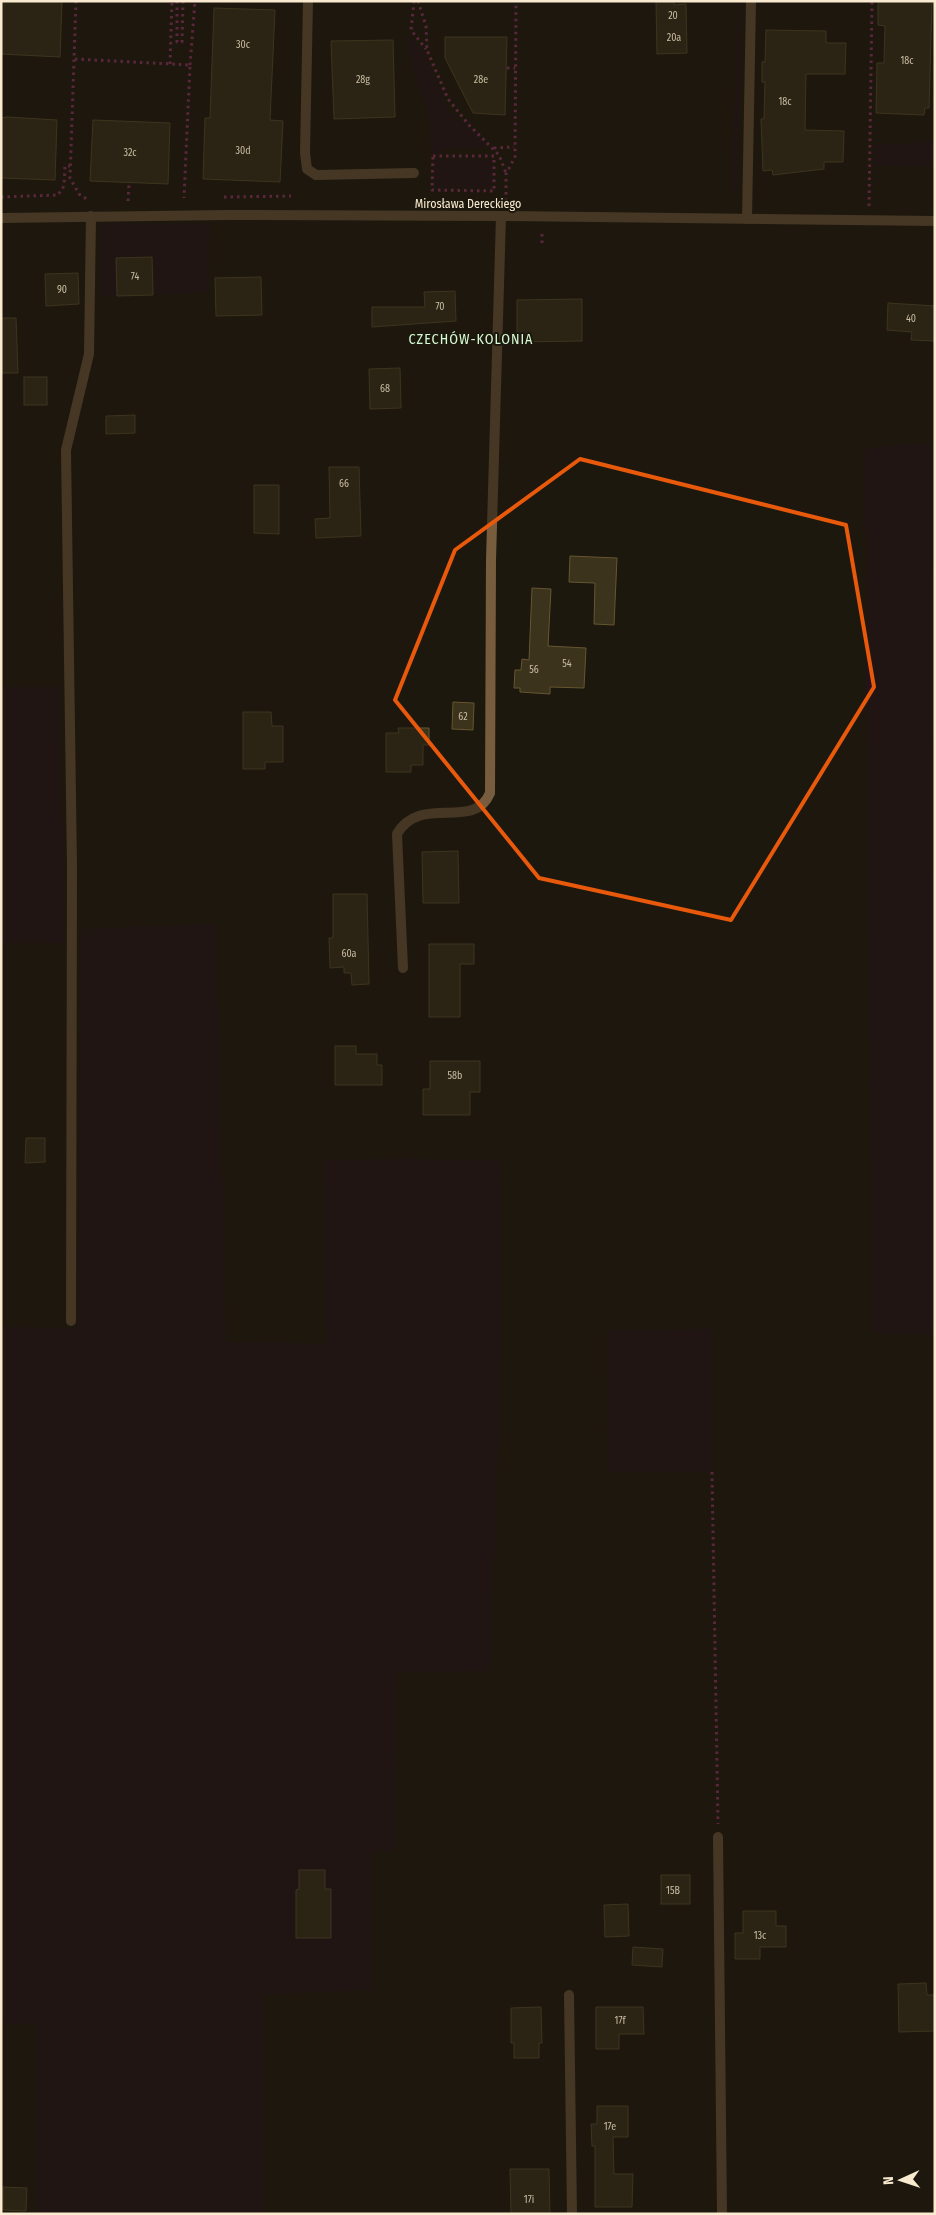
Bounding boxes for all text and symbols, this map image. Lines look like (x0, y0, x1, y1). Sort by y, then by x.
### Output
house number: 20 (668, 10, 678, 22)
house number: 20a (667, 32, 681, 44)
house number: 30c (236, 39, 251, 51)
house number: 18c (900, 55, 914, 67)
house number: 28g (356, 74, 370, 86)
house number: 28e (474, 74, 488, 86)
house number: 18c (778, 96, 792, 108)
house number: 30d (235, 145, 251, 157)
house number: 32c (124, 147, 137, 159)
street label: Mirosława Dereckiego (415, 197, 521, 211)
house number: 74 (131, 271, 139, 283)
house number: 90 (57, 284, 67, 296)
house number: 70 (435, 301, 445, 313)
house number: 40 (906, 313, 916, 325)
district label: CZECHÓW-KOLONIA (409, 330, 533, 348)
house number: 68 (380, 383, 390, 395)
house number: 66 (339, 478, 349, 490)
house number: 54 (562, 658, 572, 670)
house number: 56 (529, 664, 539, 676)
house number: 62 (458, 711, 468, 723)
house number: 60a (341, 948, 357, 960)
house number: 58b (448, 1070, 462, 1082)
house number: 15B (666, 1885, 681, 1897)
house number: 13c (754, 1930, 767, 1942)
house number: 17f (614, 2015, 626, 2027)
house number: 17e (604, 2121, 616, 2133)
north arrow (876, 2155, 926, 2205)
text: N (880, 2176, 897, 2185)
house number: 17i (524, 2194, 534, 2206)

